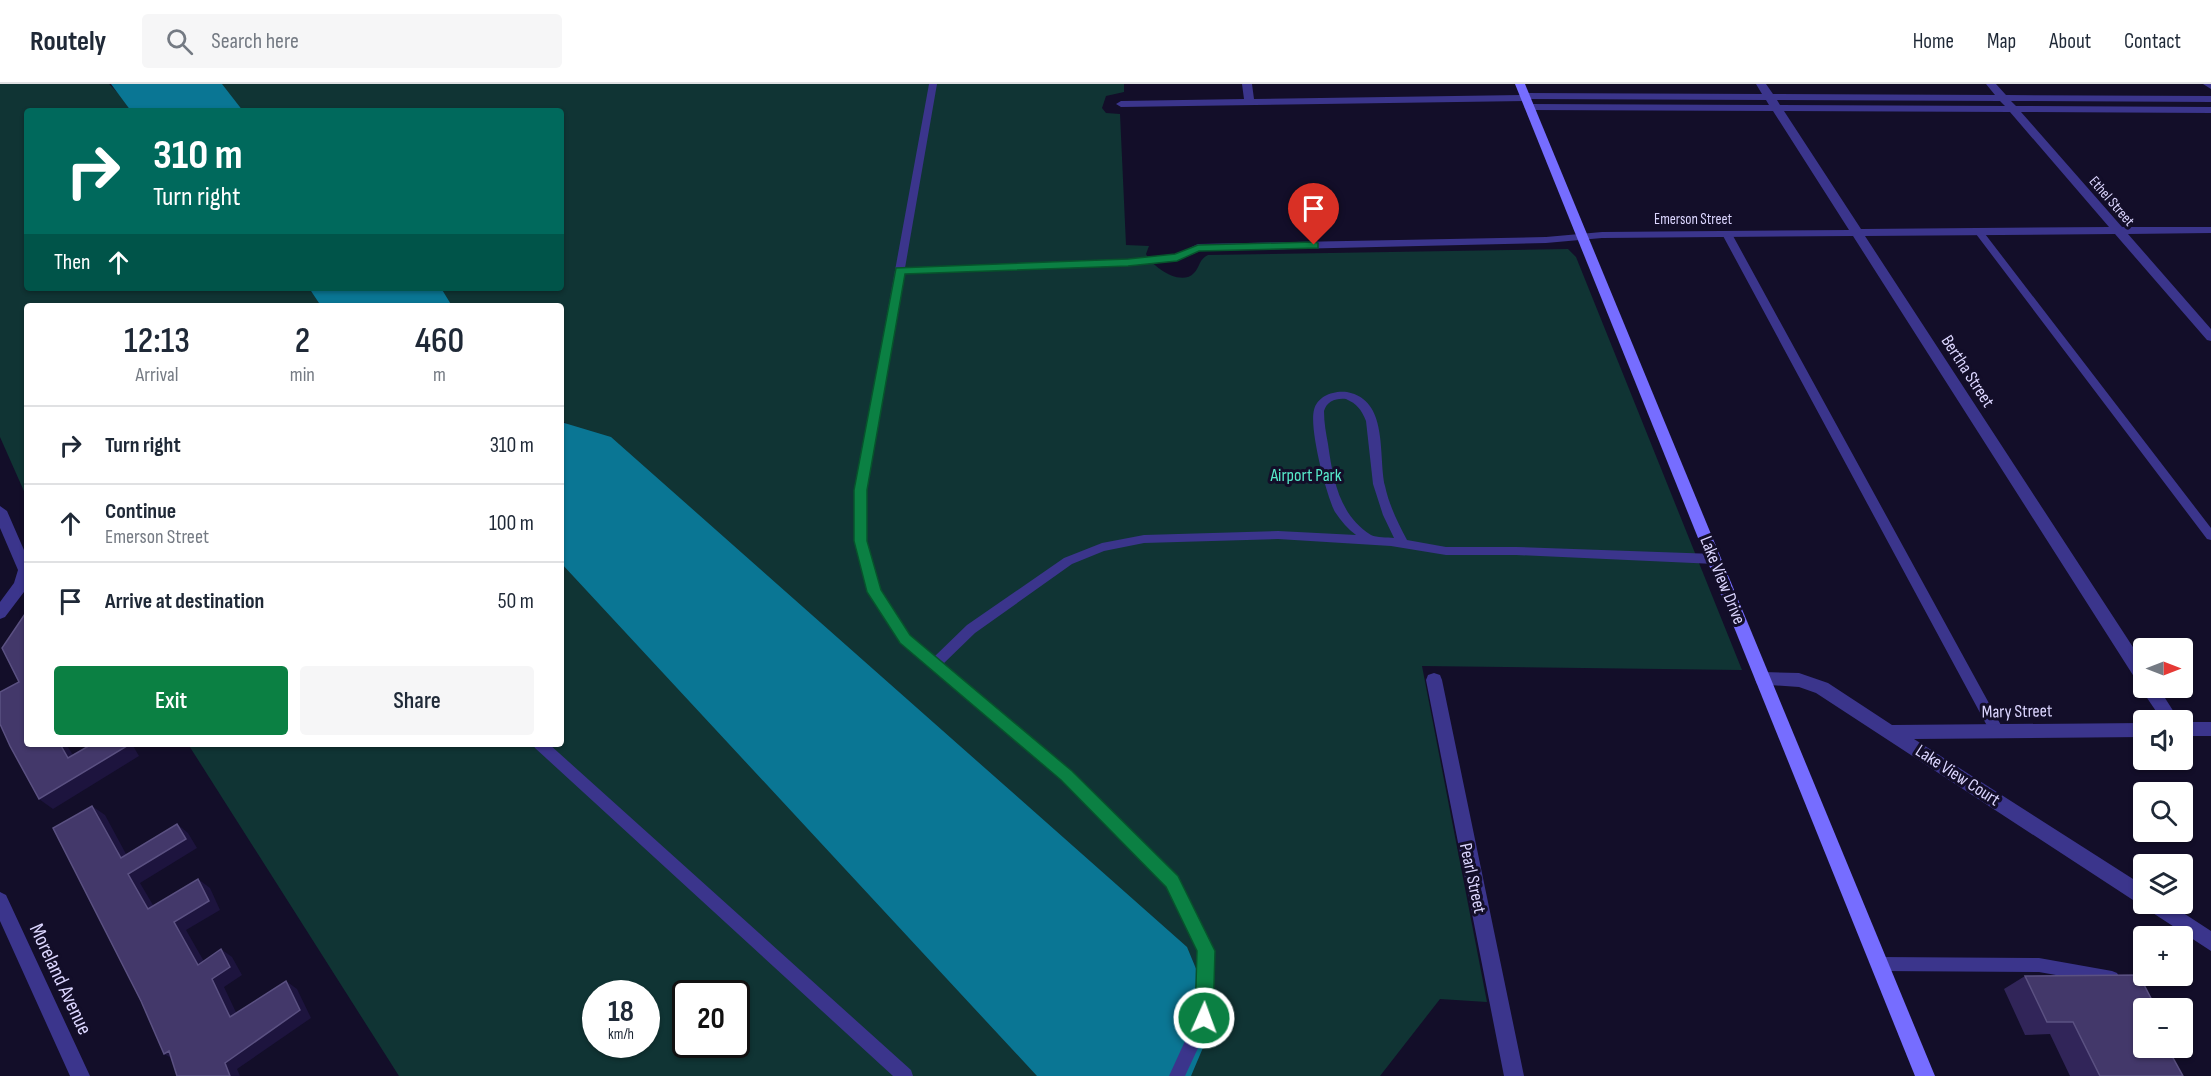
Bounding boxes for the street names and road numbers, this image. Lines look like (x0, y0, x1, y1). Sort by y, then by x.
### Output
street label: Ethel Street (2085, 172, 2139, 231)
street label: Emerson Street (1654, 210, 1732, 229)
street label: Bertha Street (1937, 331, 1999, 412)
street label: Lake View Drive (1695, 533, 1750, 627)
street label: Mary Street (1981, 700, 2053, 723)
street label: Lake View Court (1912, 740, 2004, 811)
street label: Pearl Street (1455, 841, 1490, 916)
street label: Moreland Avenue (24, 920, 97, 1039)

